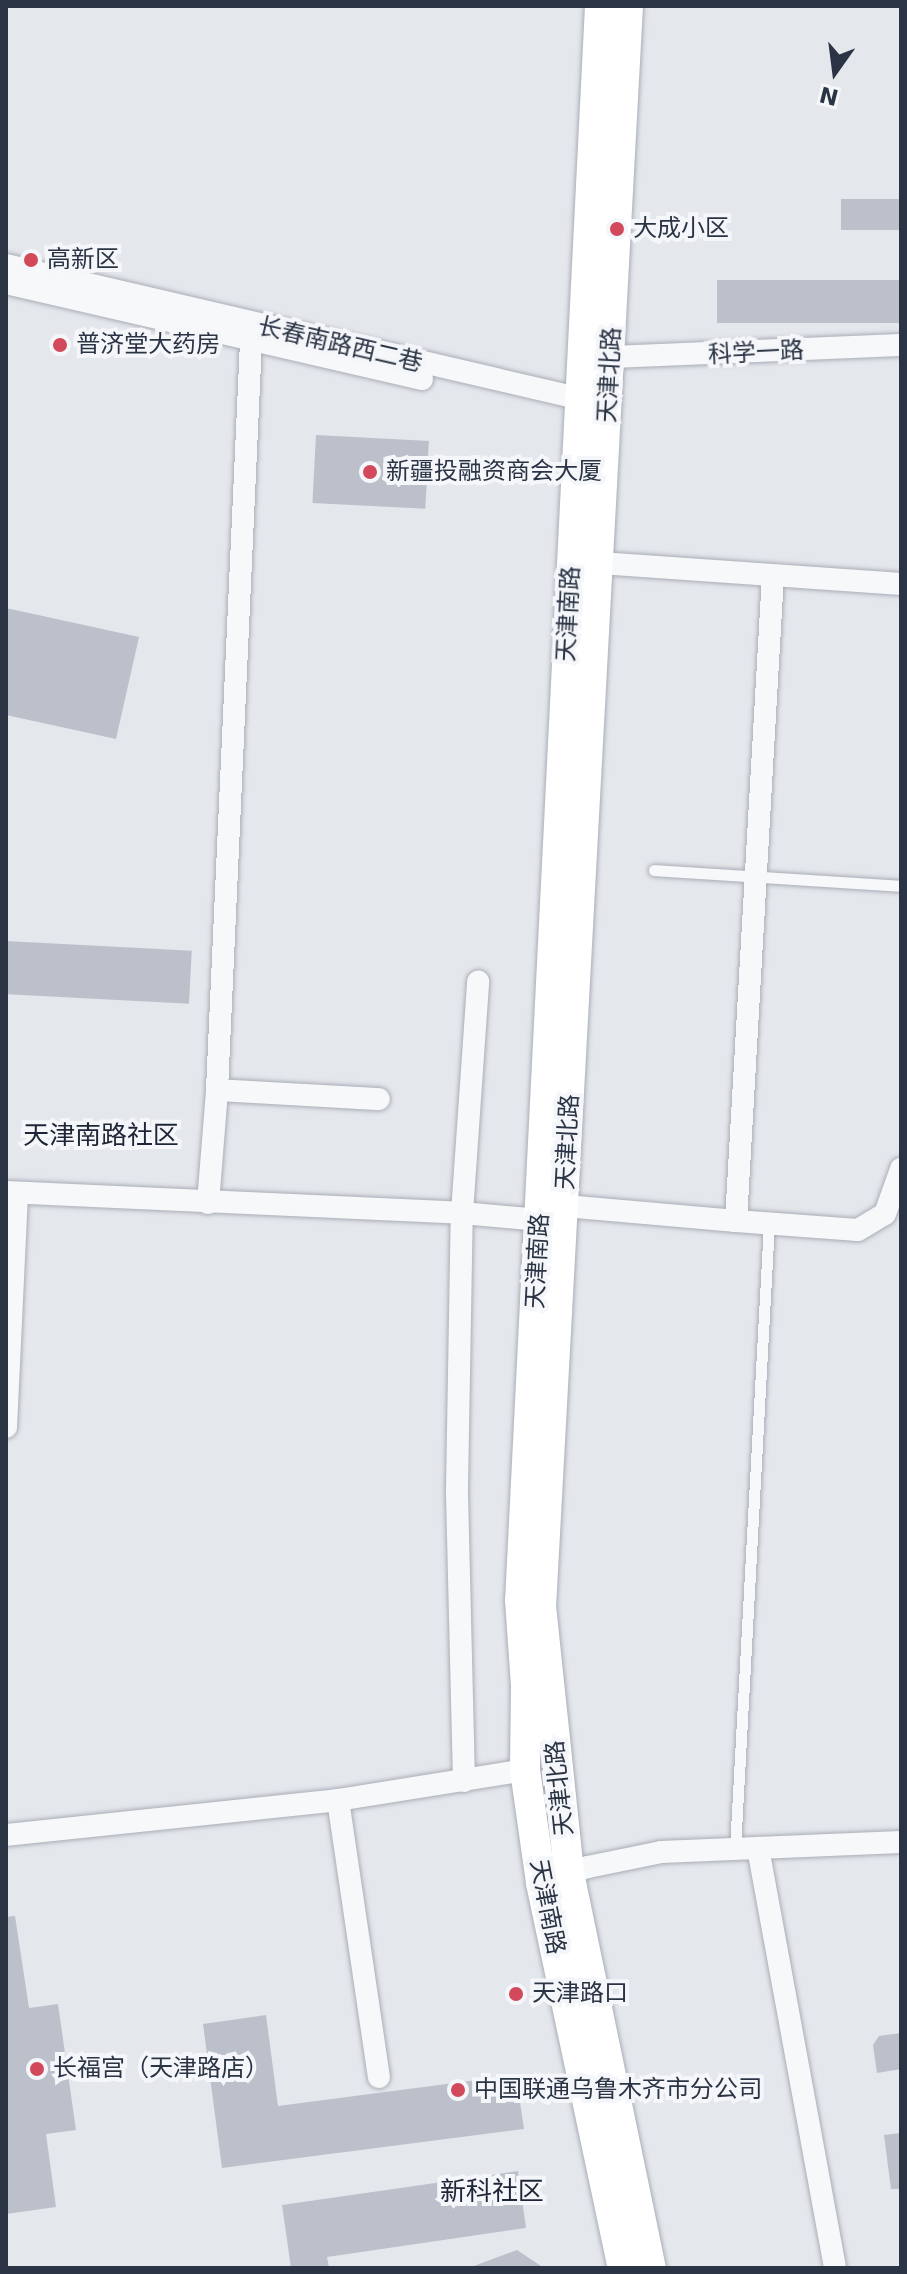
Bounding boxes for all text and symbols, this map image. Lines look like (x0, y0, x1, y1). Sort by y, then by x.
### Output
north arrow (795, 32, 875, 112)
text: N (817, 81, 841, 110)
place label: 大成小区 (633, 215, 729, 243)
marker: 大成小区 (608, 220, 626, 238)
place label: 高新区 (47, 246, 119, 274)
marker: 高新区 (22, 251, 40, 269)
street label: 长春南路西二巷 (255, 312, 425, 378)
street label: 天津北路 (593, 326, 627, 424)
place label: 普济堂大药房 (76, 331, 220, 359)
marker: 普济堂大药房 (51, 336, 69, 354)
street label: 科学一路 (707, 336, 805, 370)
place label: 新疆投融资商会大厦 (386, 458, 602, 486)
marker: 新疆投融资商会大厦 (361, 463, 379, 481)
street label: 天津南路 (552, 565, 586, 663)
street label: 天津北路 (551, 1093, 585, 1191)
district label: 天津南路社区 (23, 1120, 179, 1152)
street label: 天津南路 (521, 1212, 555, 1310)
street label: 天津北路 (541, 1739, 579, 1837)
street label: 天津南路 (524, 1857, 570, 1957)
place label: 天津路口 (532, 1980, 628, 2008)
marker: 天津路口 (507, 1985, 525, 2003)
place label: 长福宫（天津路店） (53, 2055, 269, 2083)
marker: 长福宫（天津路店） (28, 2060, 46, 2078)
place label: 中国联通乌鲁木齐市分公司 (474, 2076, 762, 2104)
marker: 中国联通乌鲁木齐市分公司 (449, 2081, 467, 2099)
district label: 新科社区 (440, 2176, 544, 2208)

